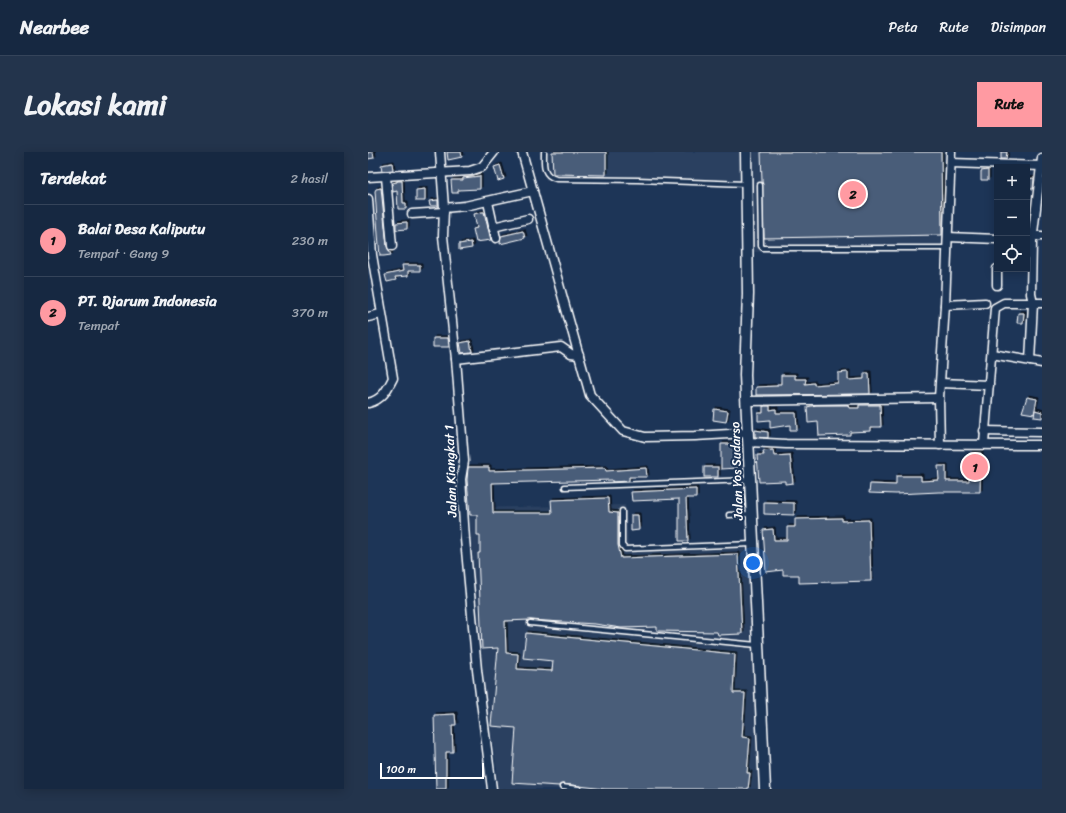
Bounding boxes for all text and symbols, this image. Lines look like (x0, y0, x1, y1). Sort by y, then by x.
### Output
text: Nearbee (20, 11, 89, 44)
text: Peta (889, 15, 917, 40)
text: Rute (939, 15, 969, 40)
text: Disimpan (991, 15, 1046, 40)
text: Lokasi kami (24, 80, 166, 129)
button: Rute (977, 82, 1042, 127)
text: Terdekat (40, 163, 106, 193)
map controls (994, 164, 1030, 272)
button: + (994, 164, 1030, 200)
text: 2 hasil (291, 167, 328, 190)
pin: 2 (840, 179, 866, 209)
button: − (994, 200, 1030, 236)
text: Balai Desa Kaliputu (78, 216, 205, 242)
text: 1 (50, 229, 56, 252)
text: 230 m (292, 229, 328, 252)
button: locate (994, 236, 1030, 272)
text: Tempat · Gang 9 (78, 242, 169, 265)
text: PT. Djarum Indonesia (78, 288, 217, 314)
text: 2 (49, 301, 57, 324)
text: 370 m (292, 301, 328, 324)
text: Tempat (78, 314, 119, 337)
street label: Jalan Yos Sudarso (723, 421, 750, 522)
street label: Jalan Kiangkat 1 (437, 424, 464, 519)
pin: 1 (962, 452, 988, 482)
your location (743, 553, 763, 573)
text: 100 m (386, 760, 416, 779)
scale bar (380, 761, 484, 780)

